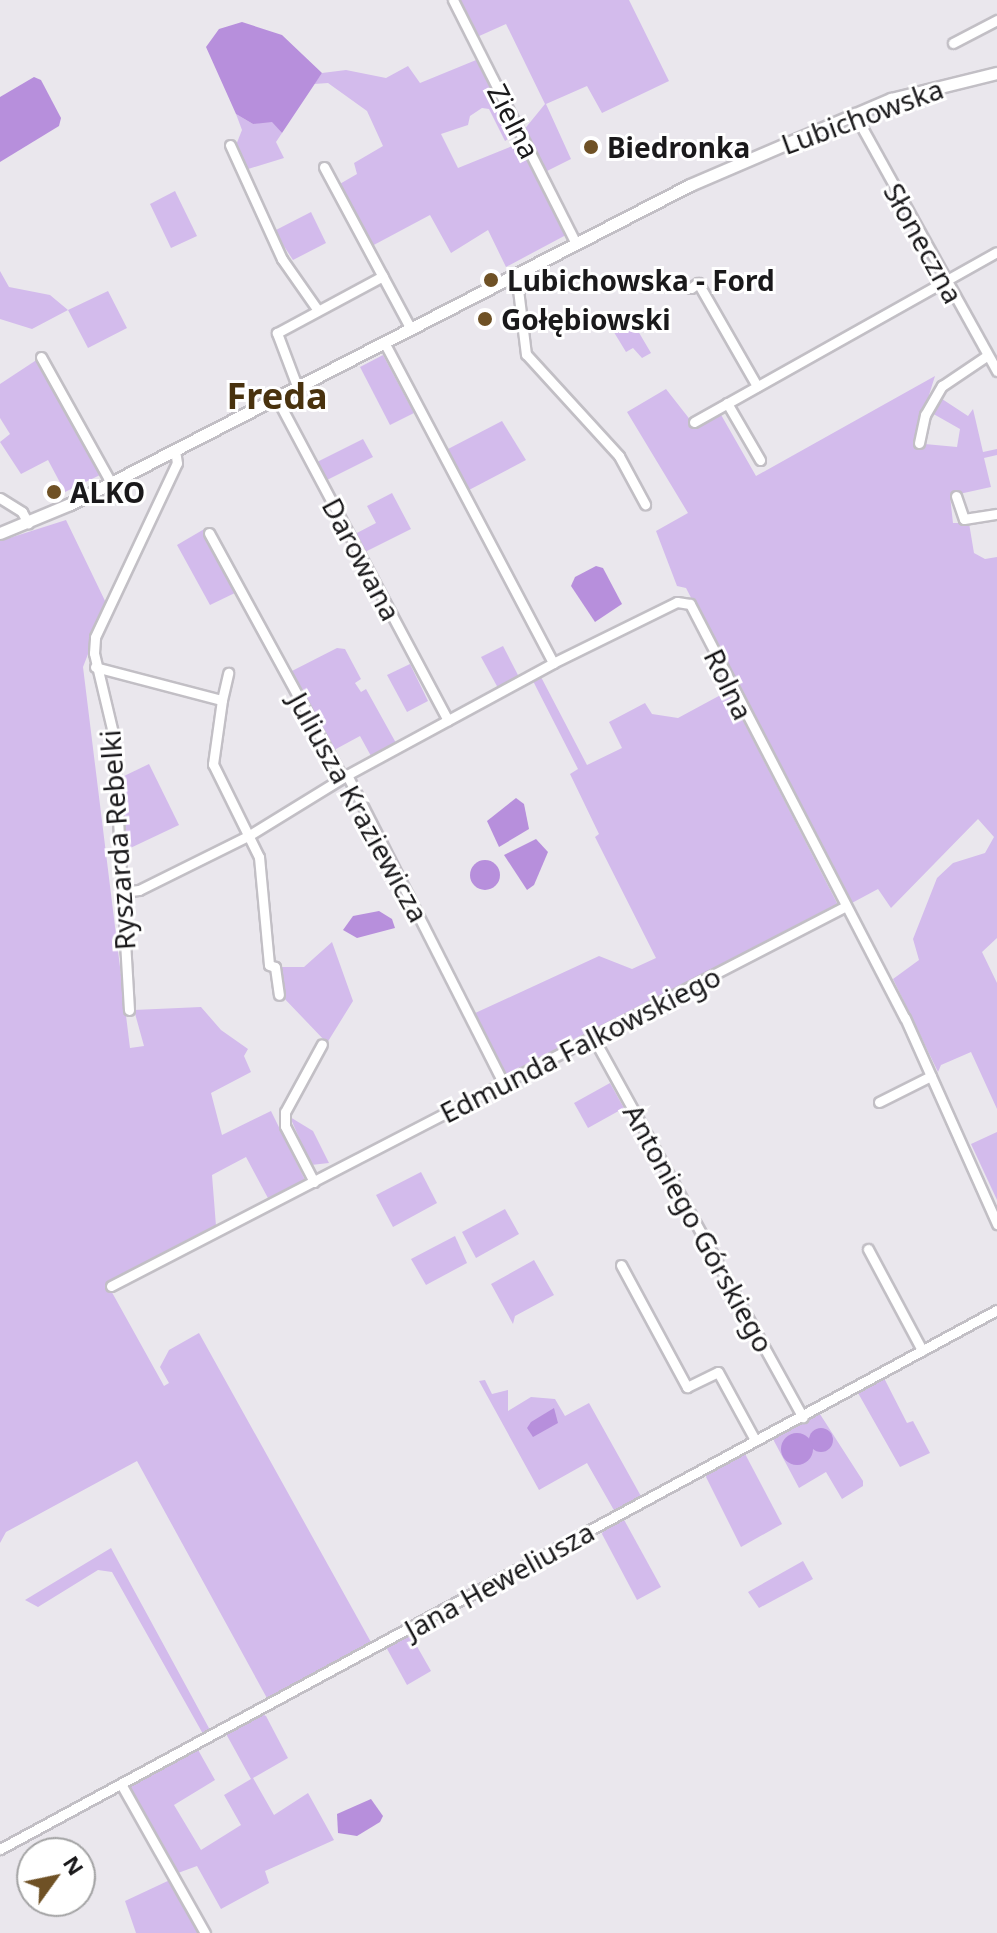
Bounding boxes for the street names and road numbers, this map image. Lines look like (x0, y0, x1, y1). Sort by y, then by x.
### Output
street label: Lubichowska (777, 71, 947, 161)
street label: Zielna (481, 78, 547, 164)
street label: Słoneczna (877, 177, 971, 309)
street label: Darowana (316, 492, 408, 626)
street label: Rolna (698, 643, 760, 725)
street label: Juliusza Kraziewicza (282, 686, 436, 928)
street label: Ryszarda Rebelki (93, 729, 141, 951)
street label: Edmunda Falkowskiego (434, 959, 726, 1129)
street label: Antoniego Górskiego (617, 1098, 781, 1358)
street label: Jana Heweliusza (398, 1514, 600, 1646)

